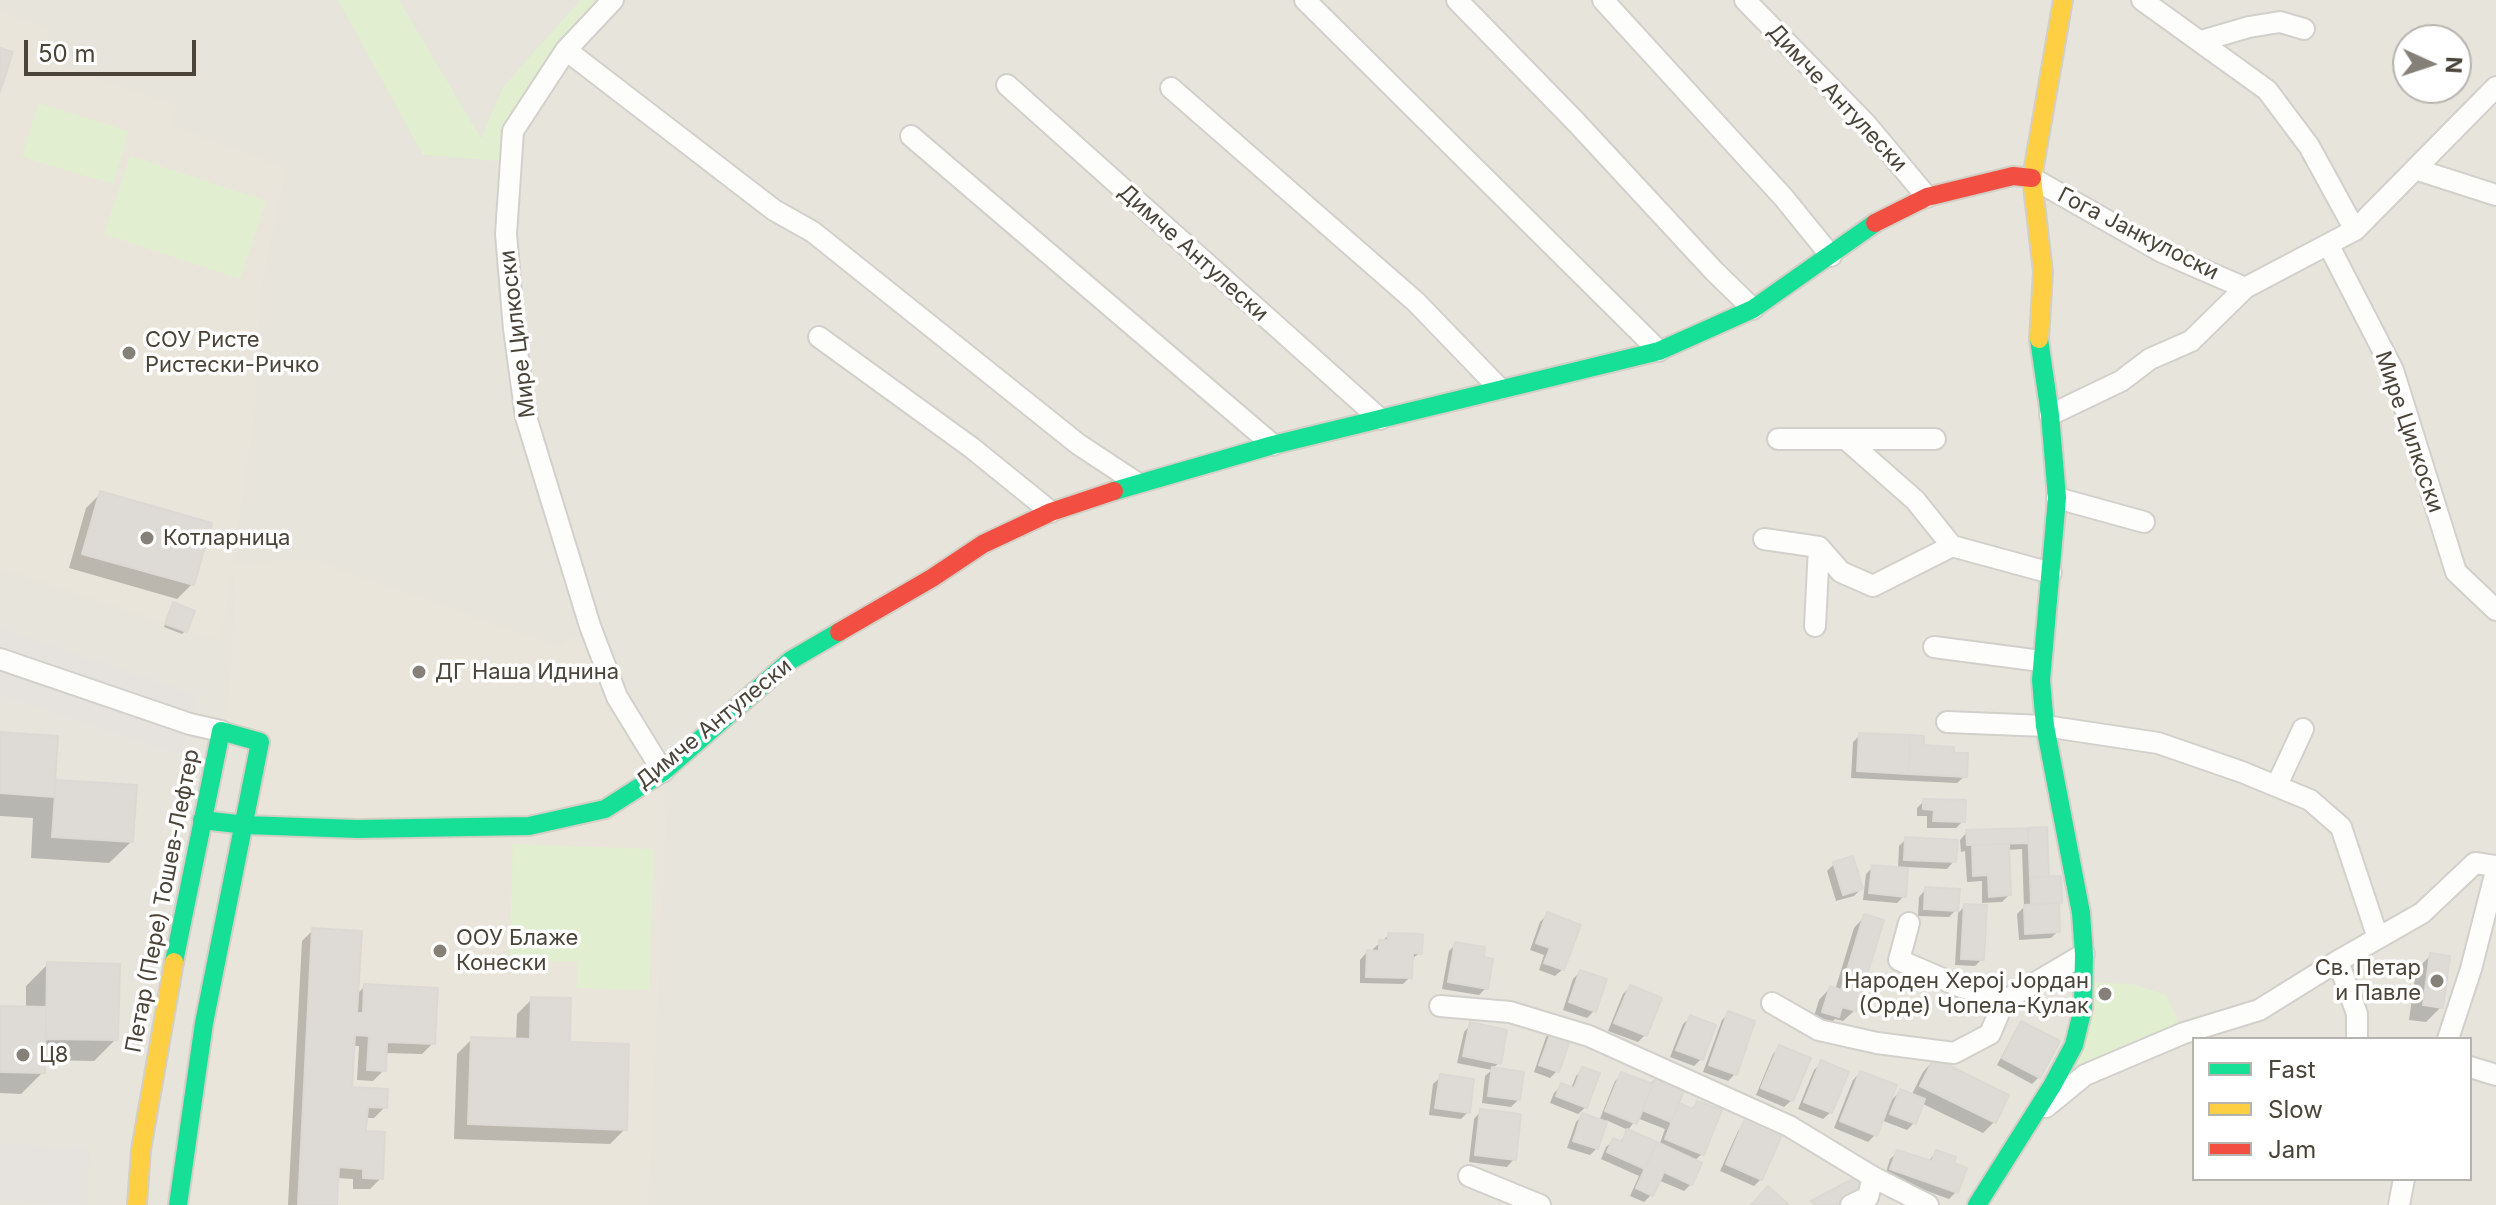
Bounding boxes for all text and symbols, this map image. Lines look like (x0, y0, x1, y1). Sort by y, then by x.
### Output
street label: Димче Антулески (1762, 18, 1912, 178)
scale bar (28, 24, 200, 74)
north arrow (2392, 24, 2472, 104)
text: 50 m (38, 39, 96, 68)
text: N (2441, 56, 2467, 74)
street label: Димче Антулески (1113, 179, 1273, 327)
street label: Гога Јанкулоски (2053, 182, 2223, 286)
street label: Мире Цилкоски (495, 249, 541, 419)
place label: СОУ Ристе Ристески-Ричко (145, 327, 319, 378)
marker: СОУ Ристе Ристески-Ричко (120, 344, 138, 362)
street label: Мире Цилкоски (2369, 348, 2449, 516)
place label: Котларница (163, 525, 290, 551)
marker: Котларница (138, 529, 156, 547)
street label: Димче Антулески (631, 653, 797, 795)
place label: ДГ Наша Иднина (435, 659, 619, 685)
marker: ДГ Наша Иднина (410, 663, 428, 681)
street label: Петар (Пере) Тошев-Лефтер (121, 747, 205, 1055)
place label: ООУ Блаже Конески (456, 925, 578, 976)
marker: ООУ Блаже Конески (431, 942, 449, 960)
place label: Св. Петар и Павле (2315, 955, 2421, 1006)
place label: Народен Херој Јордан (Орде) Чопела-Кулак (1844, 968, 2089, 1020)
marker: Св. Петар и Павле (2428, 972, 2446, 990)
marker: Народен Херој Јордан (Орде) Чопела-Кулак (2096, 985, 2114, 1003)
legend (2192, 1037, 2472, 1181)
place label: Ц8 (39, 1042, 68, 1068)
marker: Ц8 (14, 1046, 32, 1064)
text: Fast (2268, 1055, 2316, 1084)
text: Slow (2268, 1095, 2323, 1124)
text: Jam (2268, 1135, 2316, 1164)

